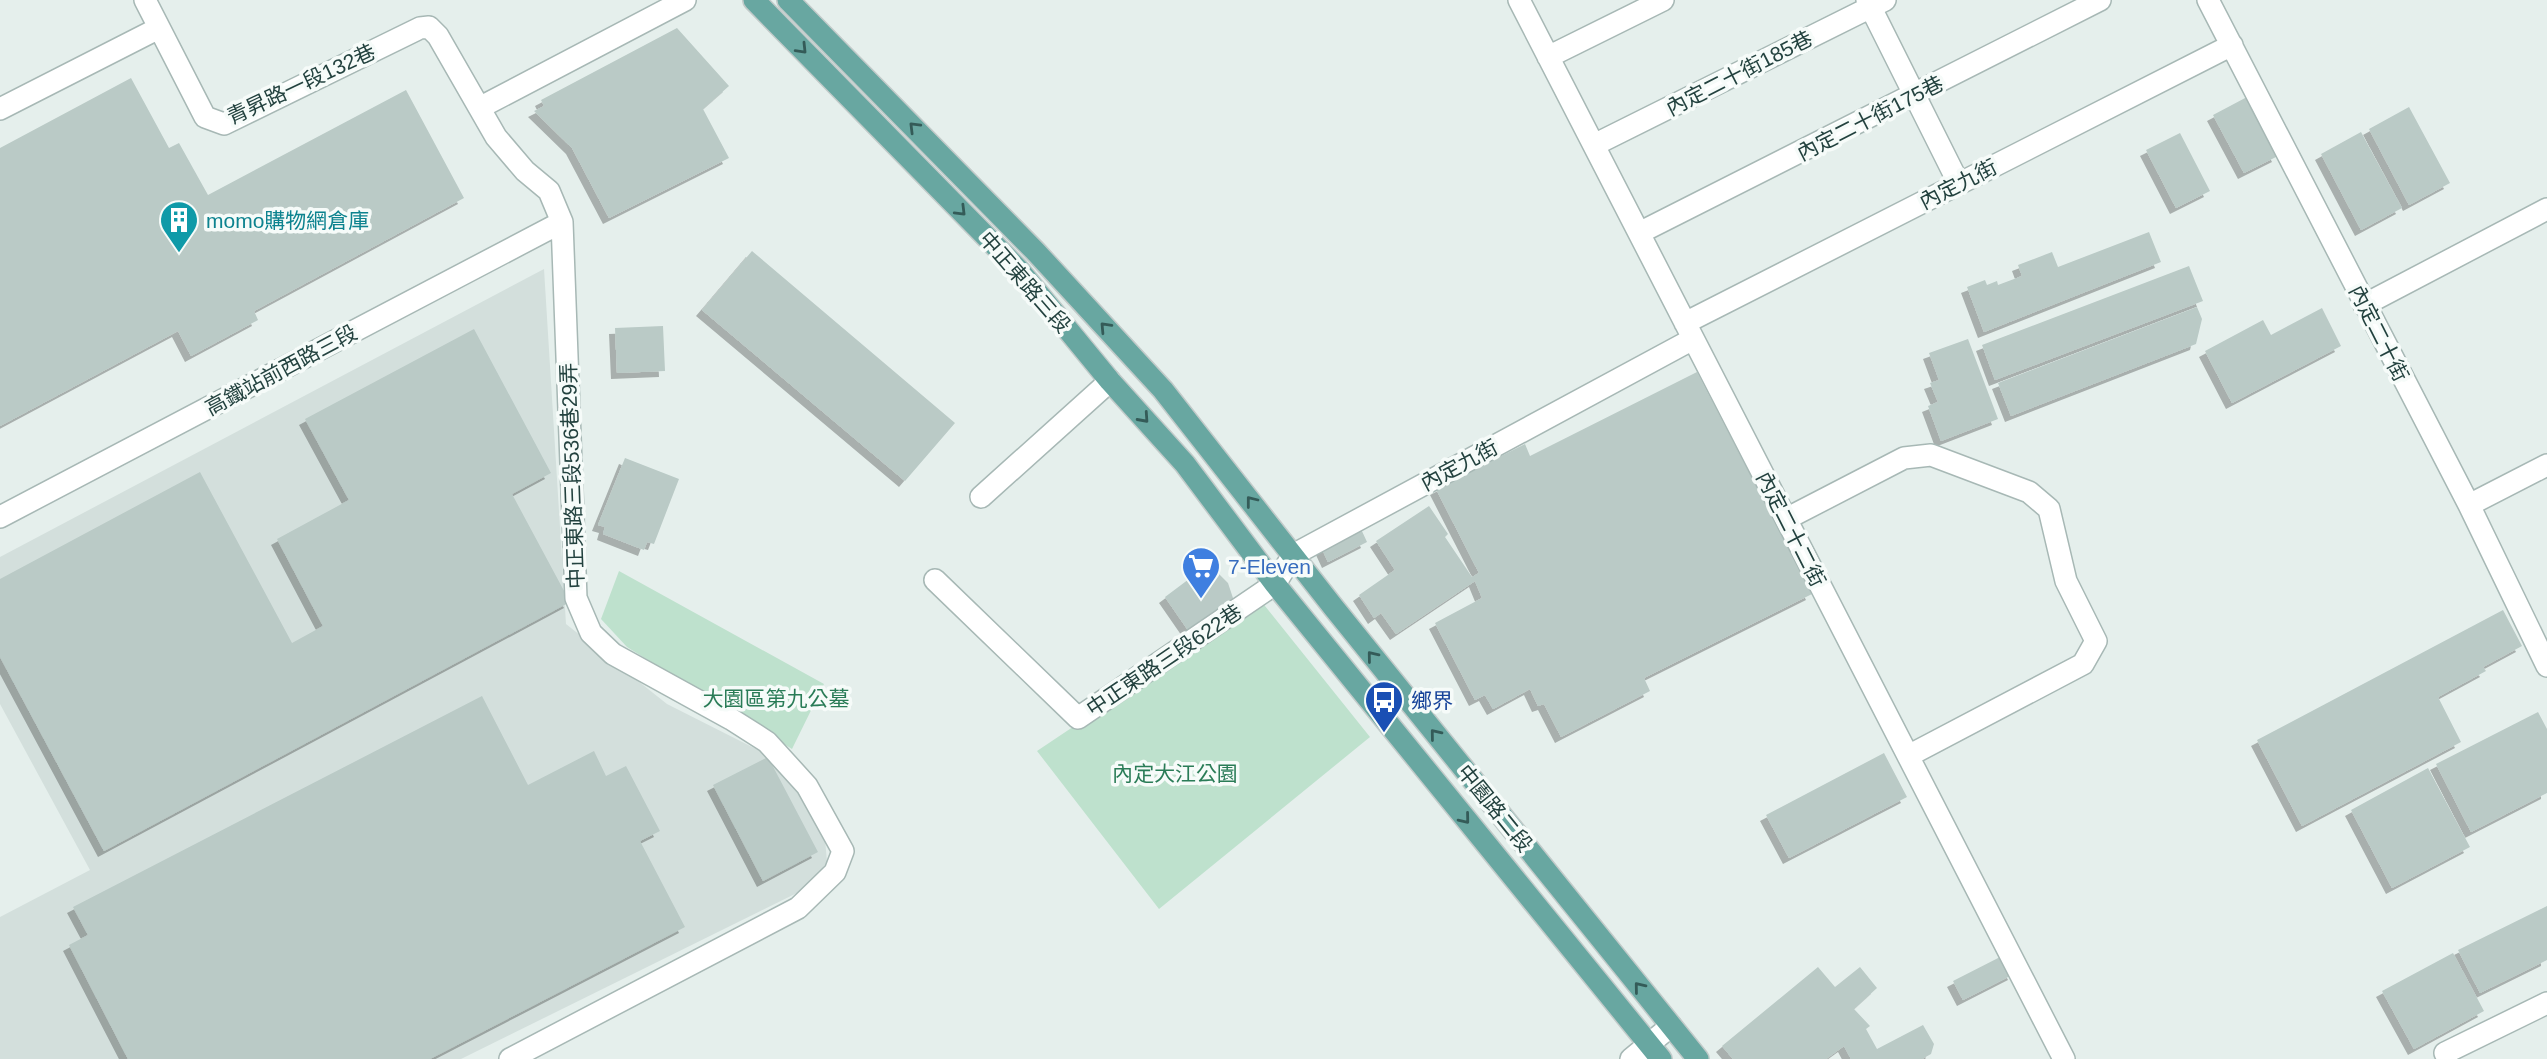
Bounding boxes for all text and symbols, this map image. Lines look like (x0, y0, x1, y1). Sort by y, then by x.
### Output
street label: 內定二十街185巷 (1662, 26, 1816, 120)
street label: 青昇路一段132巷 (223, 40, 379, 128)
one-way arrow (793, 40, 806, 53)
street label: 內定二十街175巷 (1793, 71, 1947, 165)
one-way arrow (909, 123, 922, 136)
street label: 內定九街 (1915, 155, 2001, 213)
building icon: momo購物網倉庫 (158, 199, 200, 254)
one-way arrow (952, 203, 965, 216)
place label: momo購物網倉庫 (206, 209, 369, 232)
street label: 中正東路三段 (975, 227, 1075, 337)
street label: 內定二十街 (2345, 281, 2413, 385)
street label: 高鐵站前西路三段 (201, 320, 361, 420)
one-way arrow (1101, 322, 1114, 335)
street label: 中正東路三段536巷29弄 (557, 362, 587, 590)
one-way arrow (1135, 410, 1148, 423)
street label: 內定九街 (1417, 435, 1501, 495)
street label: 內定二十二街 (1752, 468, 1830, 590)
one-way arrow (1246, 497, 1259, 509)
supermarket icon: 7-Eleven (1180, 545, 1222, 600)
place label: 7-Eleven (1228, 555, 1311, 578)
street label: 中正東路三段622巷 (1082, 600, 1246, 720)
one-way arrow (1368, 651, 1381, 663)
bus stop icon: 鄉界 (1363, 679, 1405, 734)
park label: 大園區第九公墓 (703, 687, 850, 710)
place label: 鄉界 (1411, 689, 1453, 712)
one-way arrow (1431, 729, 1443, 742)
street label: 中園路二段 (1453, 760, 1537, 856)
park label: 內定大江公園 (1112, 762, 1238, 785)
one-way arrow (1457, 811, 1469, 824)
one-way arrow (1635, 983, 1647, 996)

